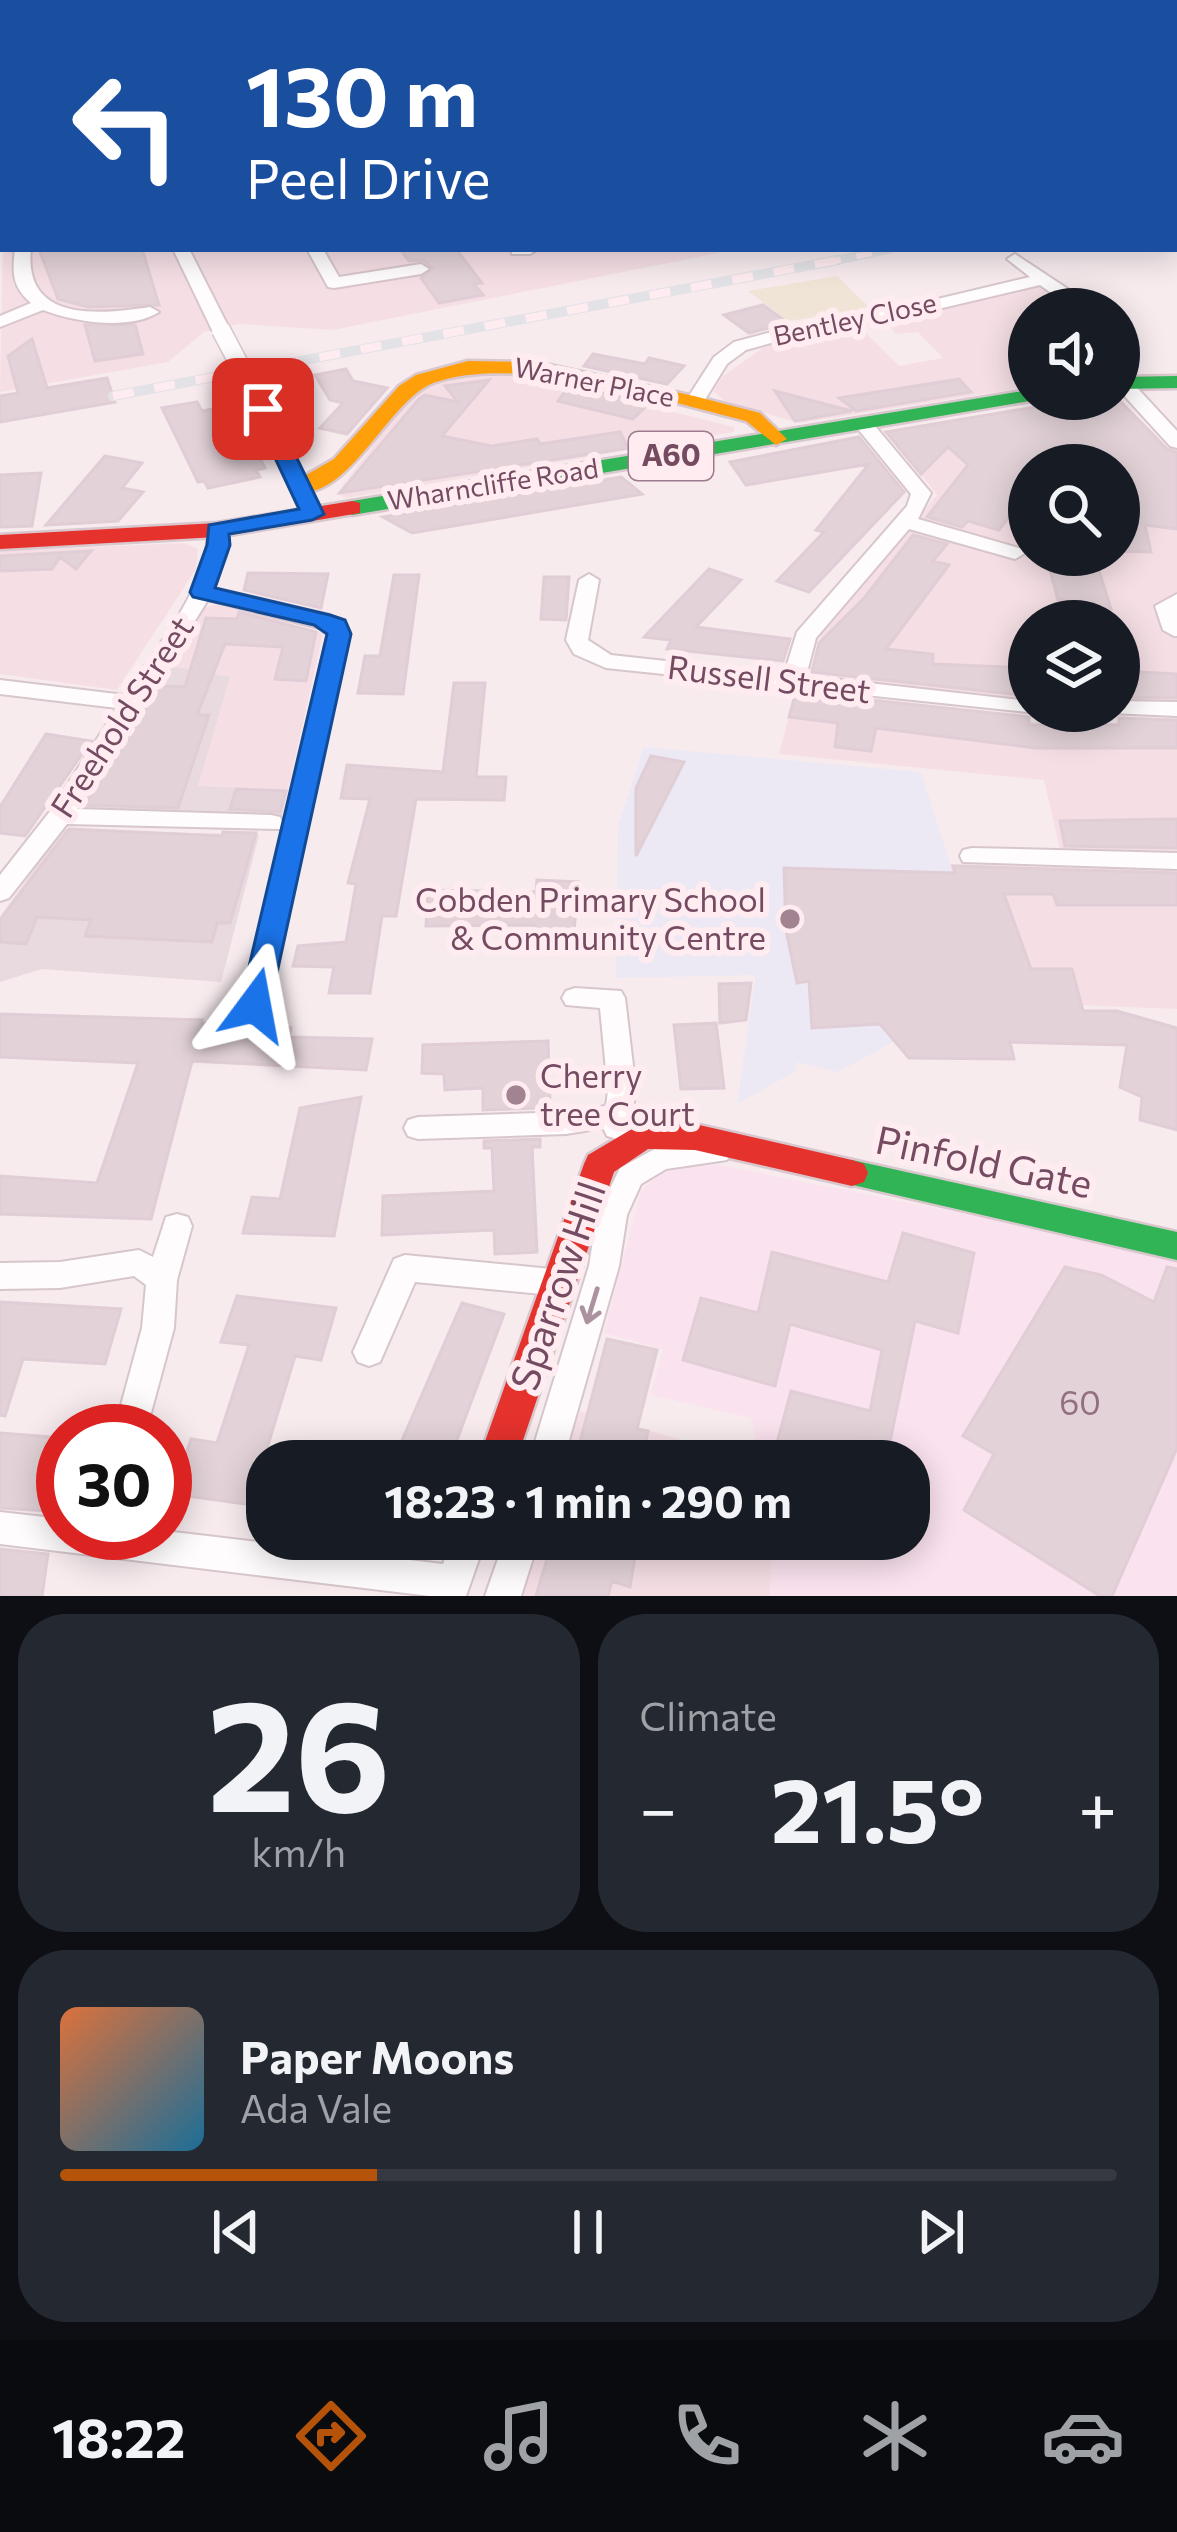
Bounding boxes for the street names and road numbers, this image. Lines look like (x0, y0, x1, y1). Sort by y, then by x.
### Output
street label: Bentley Close (770, 285, 939, 352)
street label: Warner Place (512, 350, 677, 413)
road number: A60 (629, 432, 713, 480)
street label: Wharncliffe Road (385, 451, 601, 516)
street label: Freehold Street (40, 608, 201, 824)
street label: Russell Street (665, 645, 873, 710)
street label: Pinfold Gate (872, 1114, 1097, 1206)
street label: Sparrow Hill (498, 1175, 614, 1396)

